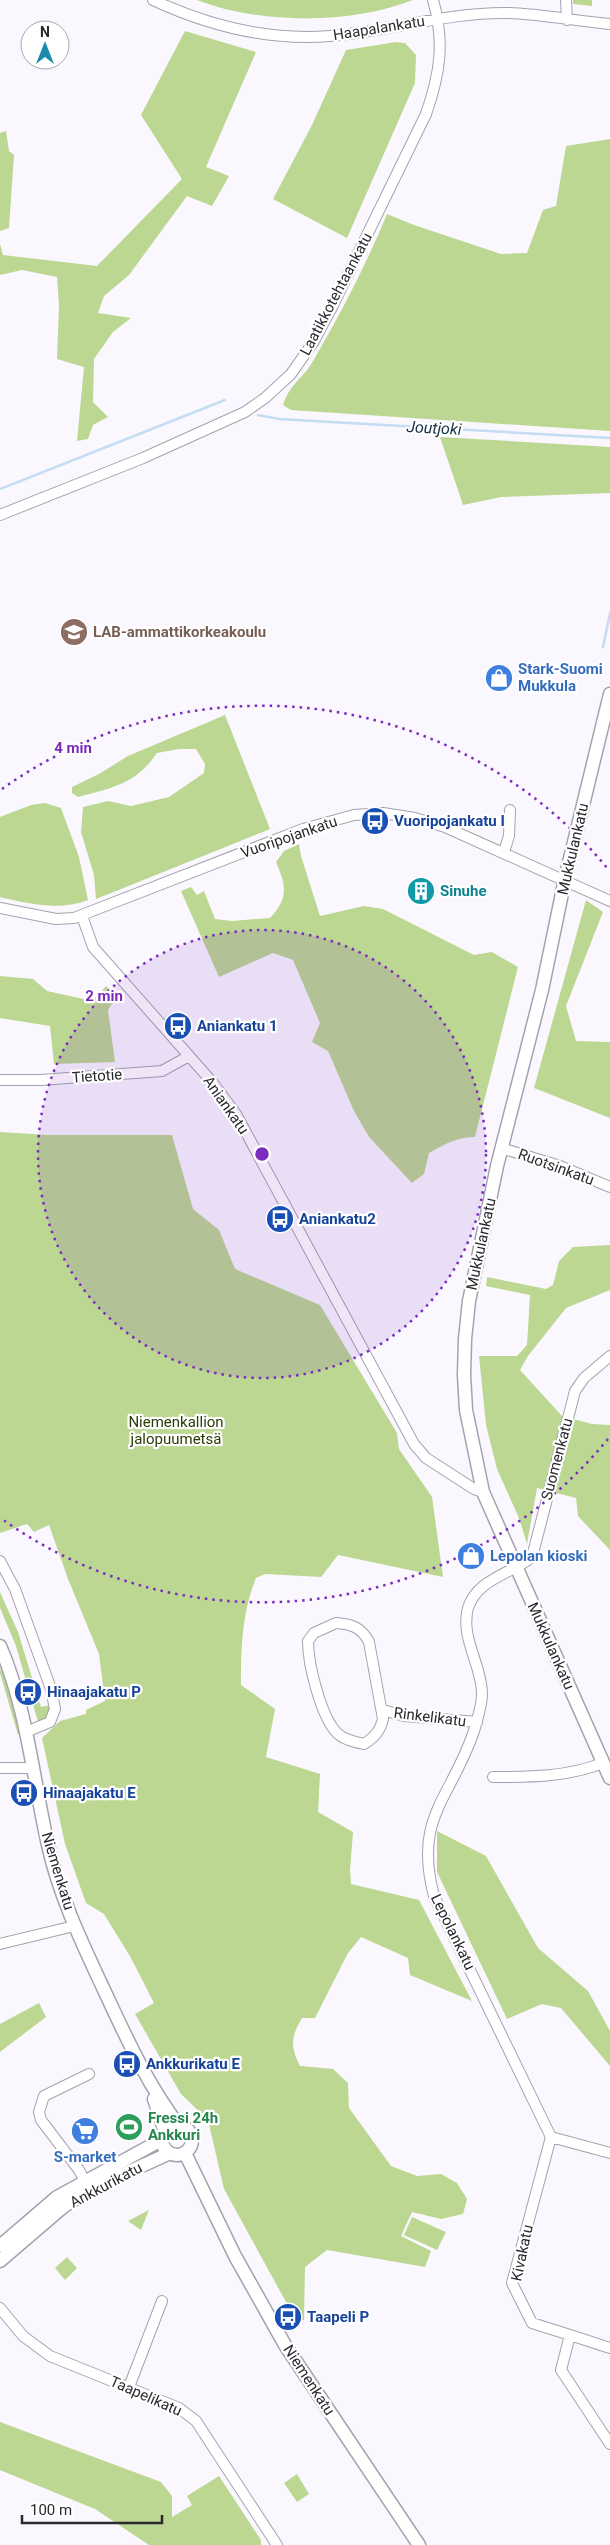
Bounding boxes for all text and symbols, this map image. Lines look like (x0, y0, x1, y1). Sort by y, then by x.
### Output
street label: Haapalankatu (332, 12, 426, 44)
north arrow (20, 20, 70, 70)
text: N (40, 24, 50, 40)
street label: Laatikkotehtaankatu (296, 230, 376, 358)
water label: Joutjoki (406, 417, 462, 439)
school or university icon: LAB-ammattikorkeakoulu (59, 617, 89, 647)
place label: LAB-ammattikorkeakoulu (93, 623, 266, 641)
place label: Stark-Suomi Mukkula (518, 660, 603, 695)
shop icon: Stark-Suomi Mukkula (484, 663, 514, 693)
text: 4 min (54, 739, 92, 757)
street label: Mukkulankatu (554, 801, 592, 897)
bus stop icon: Vuoripojankatu I (360, 806, 390, 836)
street label: Vuoripojankatu (238, 812, 340, 862)
place label: Vuoripojankatu I (394, 812, 505, 830)
building icon: Sinuhe (406, 876, 436, 906)
place label: Sinuhe (440, 882, 487, 900)
text: 2 min (85, 987, 123, 1005)
bus stop icon: Aniankatu 1 (163, 1011, 193, 1041)
place label: Aniankatu 1 (197, 1017, 278, 1035)
street label: Tietotie (71, 1065, 123, 1087)
street label: Aniankatu (199, 1072, 253, 1138)
centre of rings (253, 1145, 271, 1163)
street label: Ruotsinkatu (516, 1145, 596, 1189)
street label: Mukkulankatu (462, 1196, 500, 1292)
bus stop icon: Aniankatu2 (265, 1204, 295, 1234)
place label: Aniankatu2 (299, 1210, 376, 1228)
park label: Niemenkallion jalopuumetsä (128, 1413, 224, 1448)
street label: Suomenkatu (537, 1416, 577, 1502)
shop icon: Lepolan kioski (456, 1541, 486, 1571)
place label: Lepolan kioski (490, 1547, 587, 1565)
street label: Mukkulankatu (524, 1599, 578, 1693)
bus stop icon: Hinaajakatu P (13, 1677, 43, 1707)
place label: Hinaajakatu P (47, 1683, 141, 1701)
street label: Rinkelikatu (393, 1704, 467, 1730)
bus stop icon: Hinaajakatu E (9, 1778, 39, 1808)
place label: Hinaajakatu E (43, 1784, 136, 1802)
street label: Niemenkatu (38, 1830, 78, 1912)
street label: Lepolankatu (427, 1891, 479, 1973)
bus stop icon: Ankkurikatu E (112, 2049, 142, 2079)
place label: Ankkurikatu E (146, 2055, 240, 2073)
place label: Fressi 24h Ankkuri (148, 2109, 218, 2144)
sports icon: Fressi 24h Ankkuri (114, 2112, 144, 2142)
supermarket icon: S-market (70, 2116, 100, 2146)
place label: S-market (54, 2148, 116, 2166)
street label: Ankkurikatu (67, 2158, 145, 2212)
street label: Kivakatu (507, 2223, 537, 2283)
bus stop icon: Taapeli P (273, 2302, 303, 2332)
place label: Taapeli P (307, 2308, 369, 2326)
street label: Niemenkatu (279, 2341, 339, 2419)
street label: Taapelikatu (107, 2372, 185, 2420)
scale bar (22, 2492, 162, 2524)
text: 100 m (30, 2501, 72, 2519)

